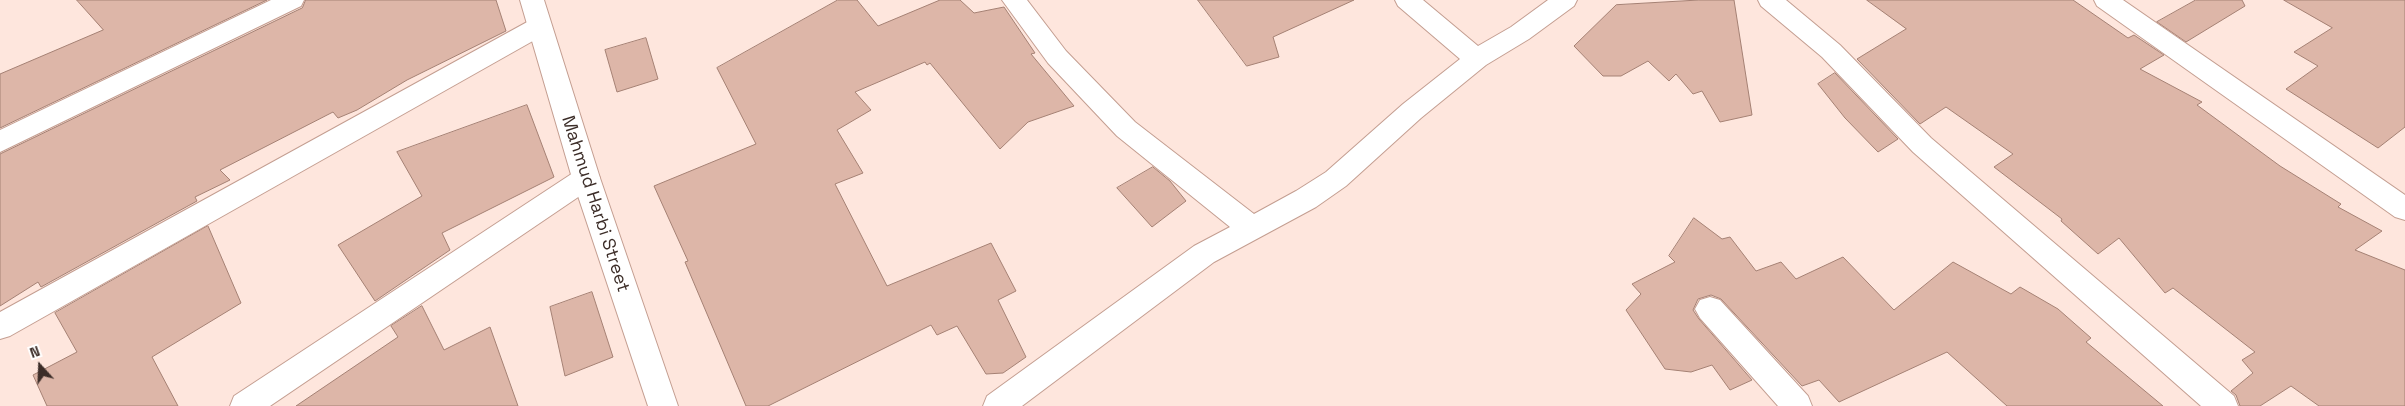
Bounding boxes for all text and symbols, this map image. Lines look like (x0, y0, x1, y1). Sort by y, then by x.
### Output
street label: Mahmud Harbi Street (556, 113, 634, 295)
north arrow (15, 341, 65, 391)
text: N (27, 342, 42, 362)

